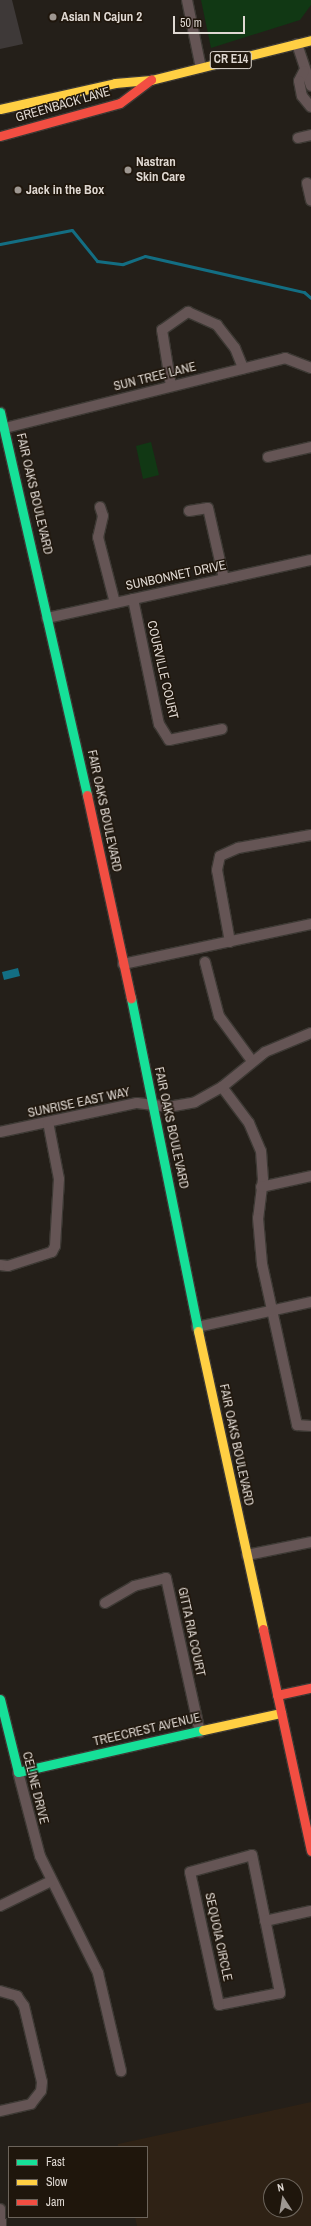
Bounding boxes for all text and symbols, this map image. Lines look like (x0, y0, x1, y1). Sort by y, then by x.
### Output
scale bar (175, 8, 247, 34)
place label: Asian N Cajun 2 (61, 9, 142, 25)
marker: Asian N Cajun 2 (48, 12, 58, 22)
text: 50 m (180, 15, 202, 31)
road number: CR E14 (209, 50, 253, 70)
street label: GREENBACK LANE (14, 84, 112, 126)
place label: Nastran Skin Care (136, 155, 185, 186)
marker: Nastran Skin Care (123, 165, 133, 175)
place label: Jack in the Box (26, 182, 104, 198)
marker: Jack in the Box (13, 185, 23, 195)
street label: SUN TREE LANE (112, 359, 198, 395)
street label: FAIR OAKS BOULEVARD (12, 432, 56, 556)
street label: SUNBONNET DRIVE (124, 558, 228, 594)
street label: COURVILLE COURT (143, 619, 181, 721)
street label: FAIR OAKS BOULEVARD (83, 749, 125, 873)
street label: FAIR OAKS BOULEVARD (150, 1066, 192, 1190)
street label: SUNRISE EAST WAY (26, 1085, 132, 1121)
street label: FAIR OAKS BOULEVARD (215, 1383, 257, 1507)
street label: GITTA RIA COURT (174, 1585, 208, 1679)
street label: TREECREST AVENUE (91, 1710, 203, 1750)
street label: CELINE DRIVE (18, 1750, 52, 1826)
street label: SEQUOIA CIRCLE (201, 1891, 235, 1983)
legend (8, 2146, 148, 2218)
text: Fast (46, 2154, 65, 2170)
text: Slow (46, 2174, 67, 2190)
north arrow (263, 2178, 303, 2218)
text: N (276, 2180, 285, 2195)
text: Jam (46, 2194, 65, 2210)

